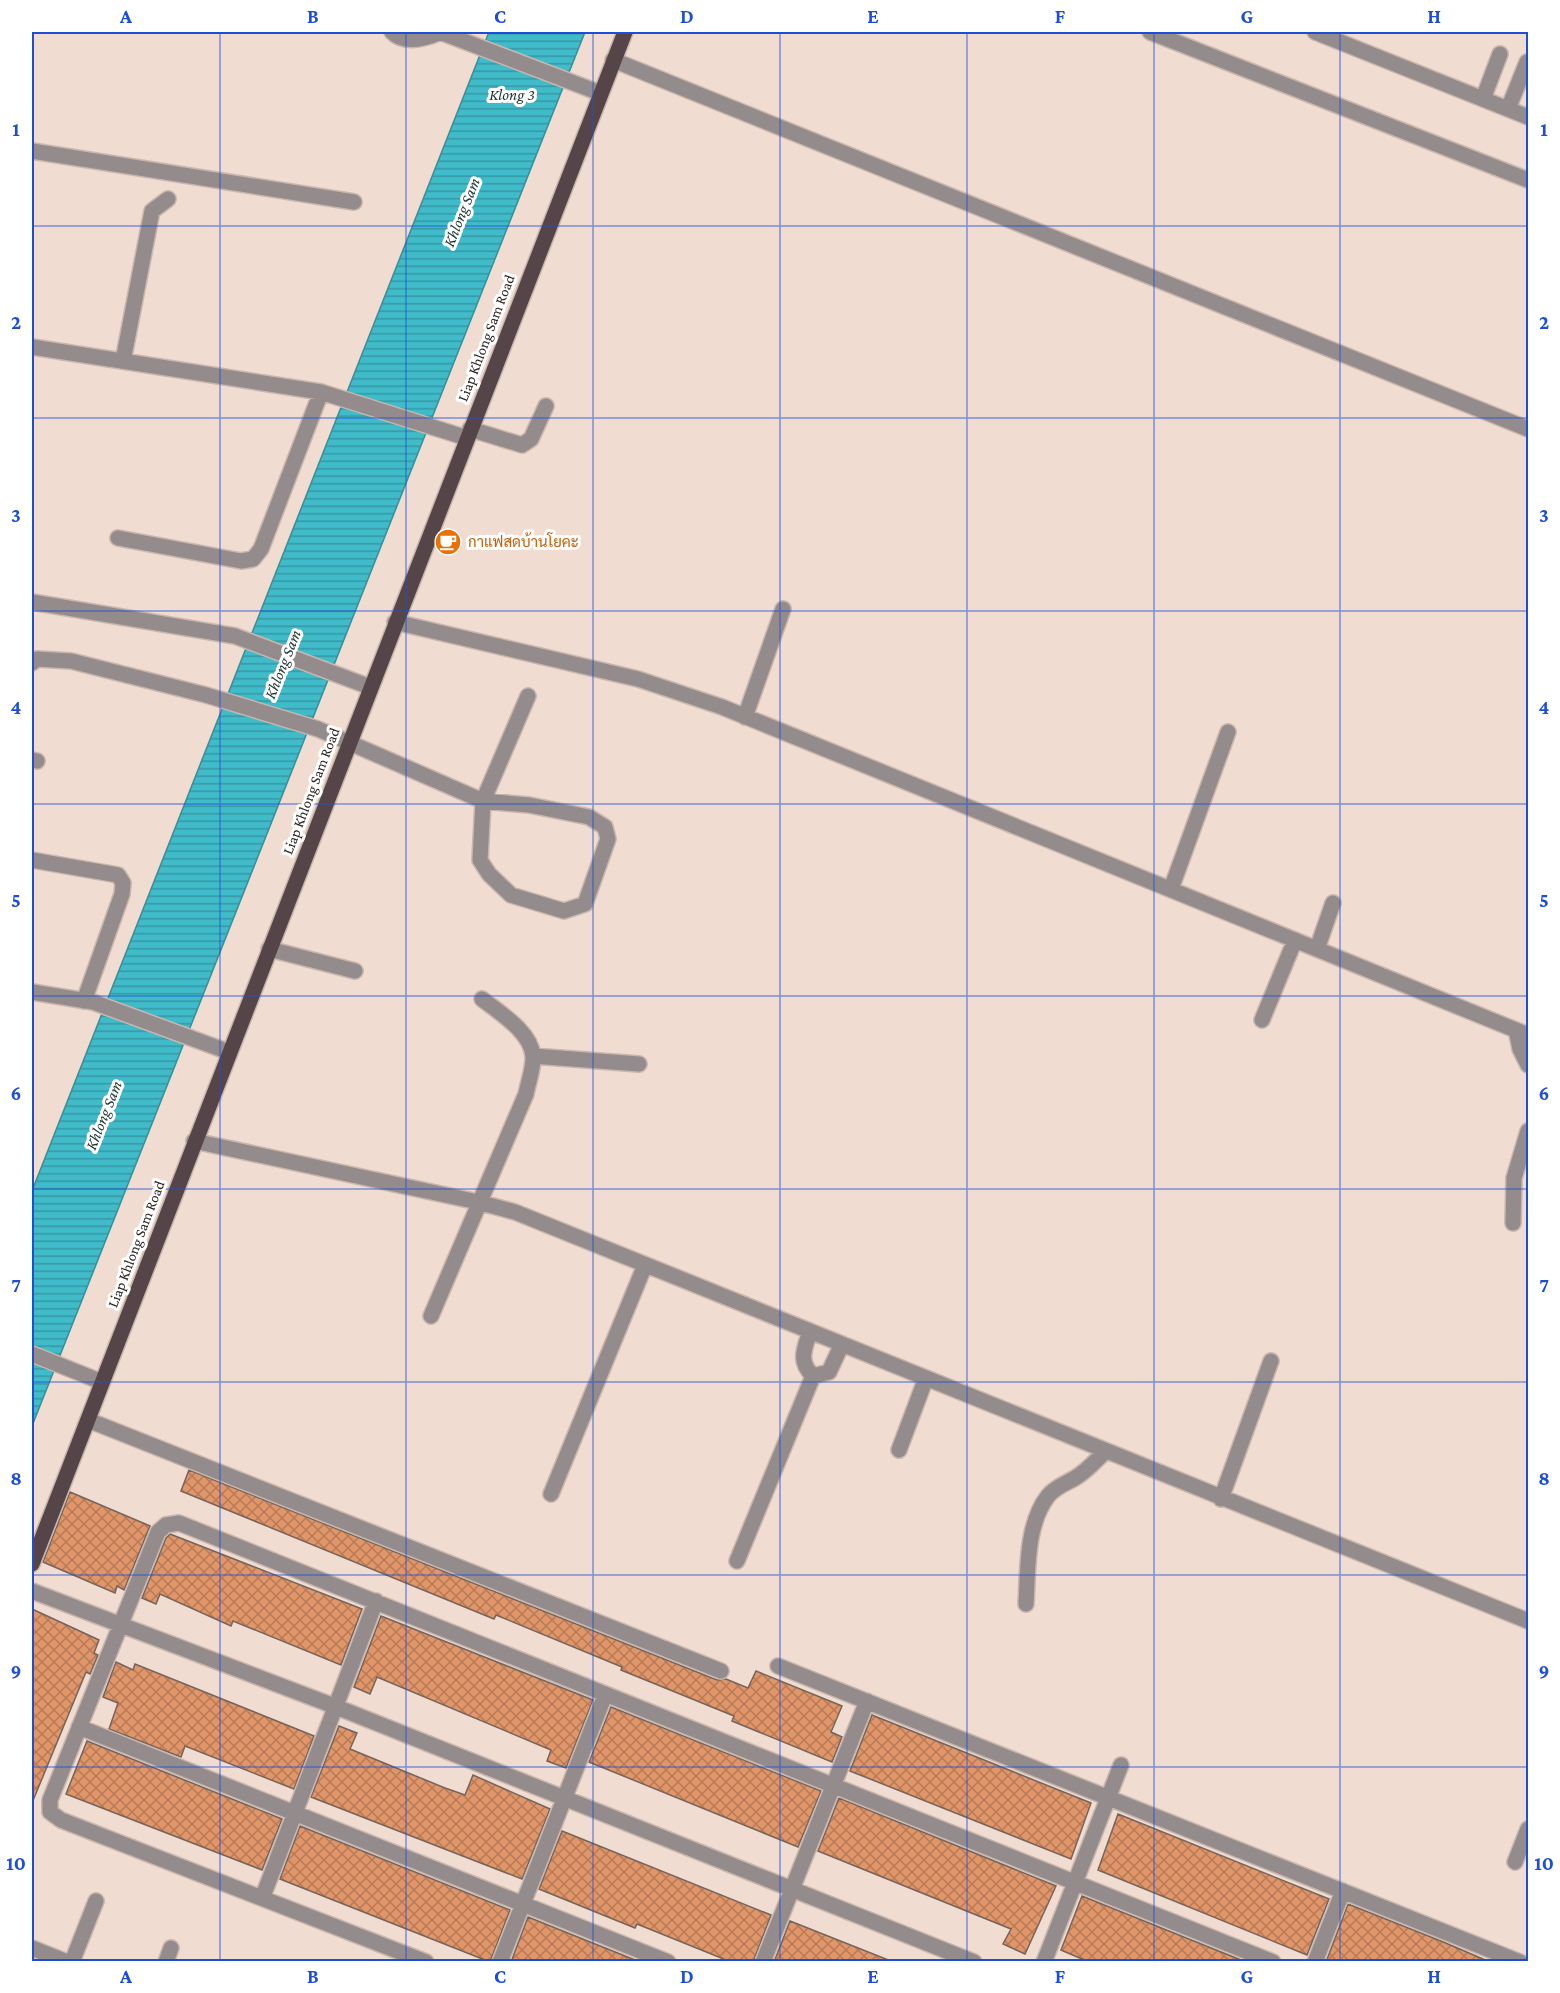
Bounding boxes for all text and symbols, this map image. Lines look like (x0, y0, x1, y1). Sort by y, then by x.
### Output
text: A (119, 5, 133, 27)
text: B (307, 5, 319, 27)
text: C (494, 5, 506, 27)
text: D (680, 5, 694, 27)
text: E (867, 5, 879, 27)
text: F (1055, 5, 1066, 27)
text: G (1241, 5, 1254, 27)
text: H (1427, 5, 1441, 27)
water label: Klong 3 (489, 86, 535, 104)
text: 1 (12, 118, 20, 140)
text: 1 (1540, 118, 1548, 140)
water label: Khlong Sam (440, 175, 484, 249)
street label: Liap Khlong Sam Road (454, 272, 519, 404)
text: 2 (11, 311, 21, 333)
text: 2 (1539, 311, 1549, 333)
text: 3 (11, 504, 21, 526)
text: 3 (1539, 504, 1549, 526)
cafe icon: กาแฟสดบ้านโยคะ (433, 527, 463, 557)
place label: กาแฟสดบ้านโยคะ (468, 532, 579, 550)
water label: Khlong Sam (261, 627, 305, 701)
text: 4 (11, 696, 22, 718)
text: 4 (1539, 696, 1550, 718)
street label: Liap Khlong Sam Road (279, 725, 344, 857)
text: 5 (11, 889, 21, 911)
text: 5 (1539, 889, 1549, 911)
water label: Khlong Sam (82, 1078, 126, 1152)
text: 6 (11, 1082, 21, 1104)
text: 6 (1539, 1082, 1549, 1104)
street label: Liap Khlong Sam Road (104, 1178, 169, 1310)
text: 7 (11, 1274, 21, 1296)
text: 7 (1539, 1274, 1549, 1296)
text: 8 (10, 1467, 22, 1489)
text: 8 (1538, 1467, 1550, 1489)
text: 9 (11, 1660, 21, 1682)
text: 9 (1539, 1660, 1549, 1682)
text: 10 (6, 1852, 26, 1874)
text: 10 (1534, 1852, 1554, 1874)
text: A (119, 1965, 133, 1987)
text: B (307, 1965, 319, 1987)
text: C (494, 1965, 506, 1987)
text: D (680, 1965, 694, 1987)
text: E (867, 1965, 879, 1987)
text: F (1055, 1965, 1066, 1987)
text: G (1241, 1965, 1254, 1987)
text: H (1427, 1965, 1441, 1987)

